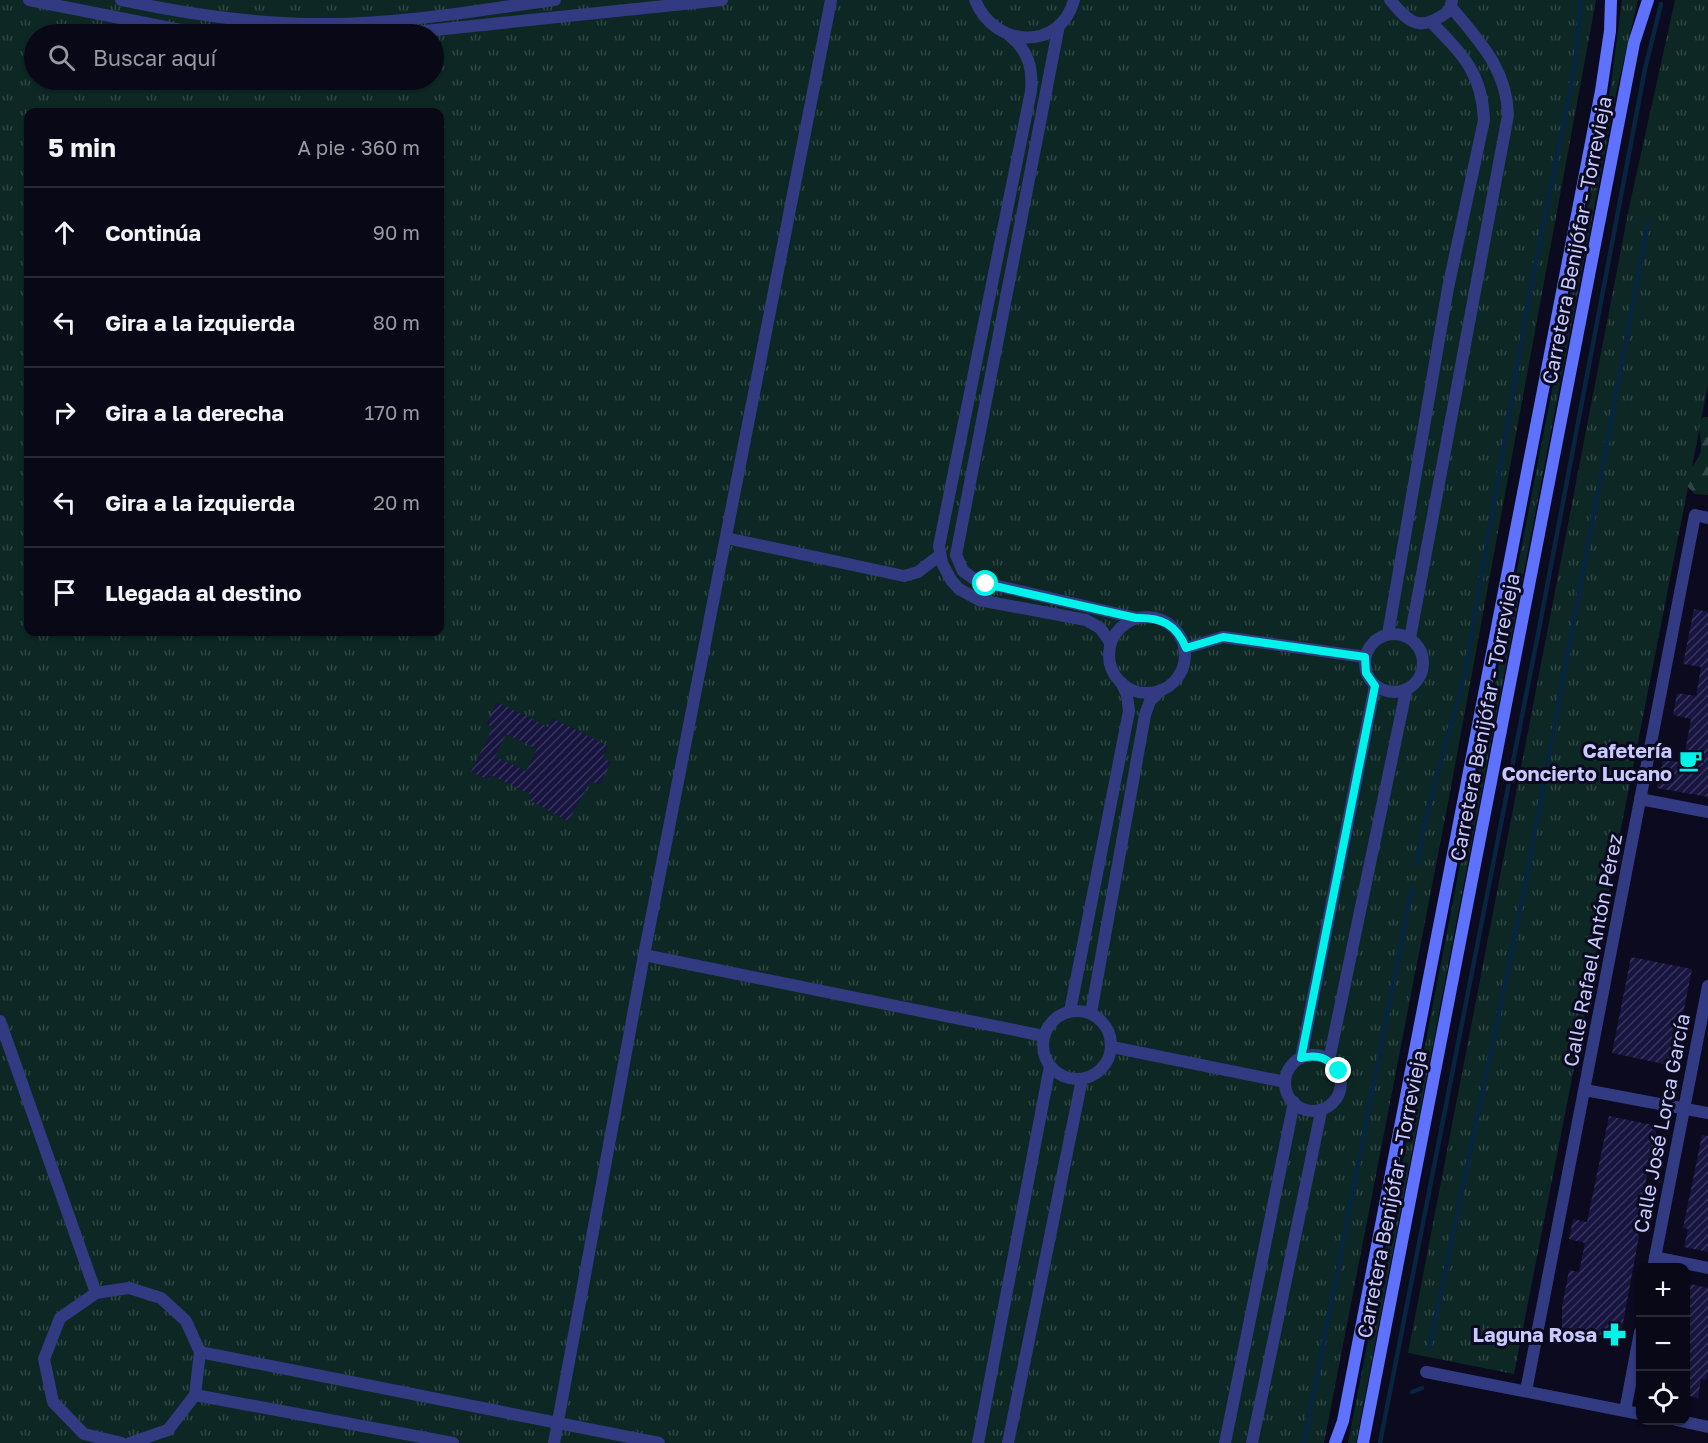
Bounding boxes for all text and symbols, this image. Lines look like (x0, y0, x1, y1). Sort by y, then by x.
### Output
search box (24, 24, 444, 90)
icon: search (45, 41, 78, 74)
text: Buscar aquí (93, 44, 216, 71)
street label: Carretera Benijófar - Torrevieja (1536, 94, 1616, 386)
text: 5 min (48, 132, 116, 163)
text: A pie · 360 m (297, 135, 420, 159)
icon: ahead (48, 216, 81, 249)
text: Continúa (105, 219, 201, 246)
text: 90 m (373, 220, 420, 244)
icon: left (48, 306, 81, 339)
text: Gira a la izquierda (105, 309, 295, 336)
text: 80 m (373, 310, 420, 334)
icon: right (48, 396, 81, 429)
text: Gira a la derecha (105, 399, 284, 426)
text: 170 m (365, 400, 420, 424)
icon: left (48, 486, 81, 519)
text: Gira a la izquierda (105, 489, 295, 516)
text: 20 m (373, 490, 420, 514)
route start (972, 570, 998, 596)
street label: Carretera Benijófar - Torrevieja (1444, 571, 1524, 863)
icon: arrive (48, 576, 81, 609)
text: Llegada al destino (105, 579, 302, 606)
place label: Cafetería Concierto Lucano (1501, 738, 1672, 785)
cafe icon: Cafetería Concierto Lucano (1677, 748, 1703, 774)
street label: Calle Rafael Antón Pérez (1558, 832, 1626, 1068)
street label: Calle José Lorca García (1628, 1011, 1694, 1235)
street label: Carretera Benijófar - Torrevieja (1351, 1048, 1431, 1340)
route end (1325, 1057, 1351, 1083)
map controls (1636, 1263, 1690, 1425)
button: + (1636, 1263, 1690, 1317)
button: − (1636, 1317, 1690, 1371)
pharmacy icon: Laguna Rosa (1602, 1321, 1628, 1347)
place label: Laguna Rosa (1473, 1322, 1597, 1346)
button: locate (1636, 1371, 1690, 1425)

